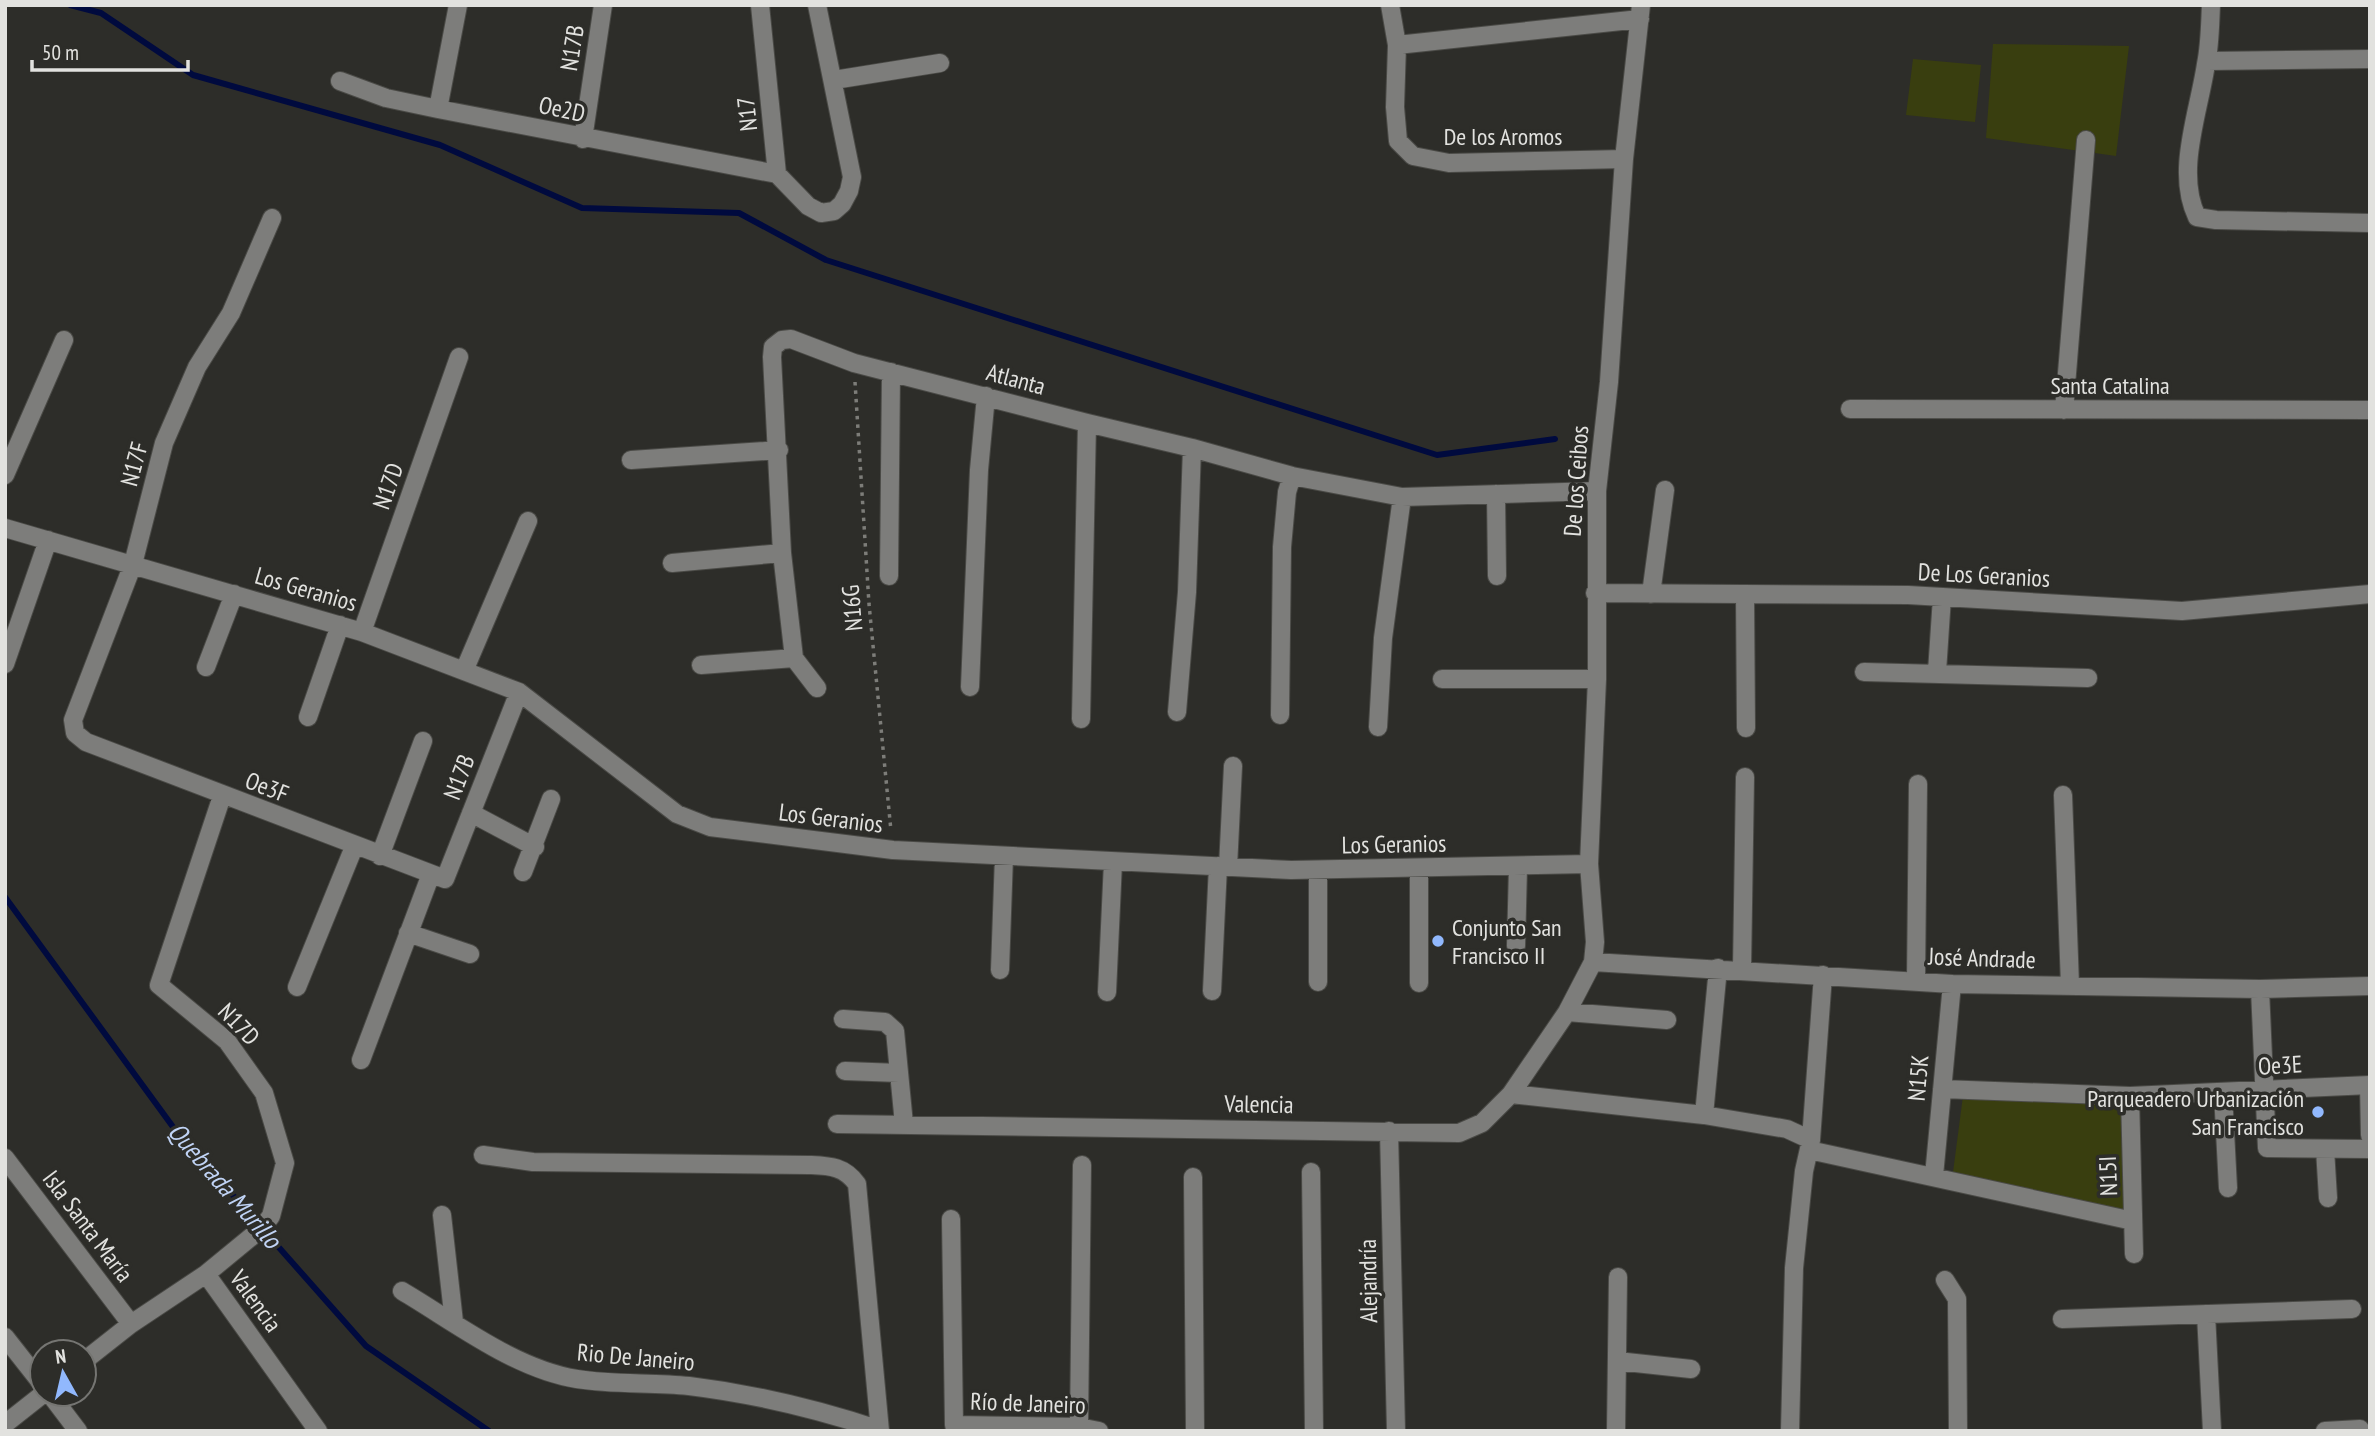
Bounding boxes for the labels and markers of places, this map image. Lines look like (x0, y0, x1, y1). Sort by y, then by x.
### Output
place label: Conjunto San Francisco II (1452, 912, 1562, 971)
marker: Conjunto San Francisco II (1430, 933, 1446, 949)
place label: Parqueadero Urbanización San Francisco (2087, 1083, 2304, 1142)
marker: Parqueadero Urbanización San Francisco (2310, 1104, 2326, 1120)

